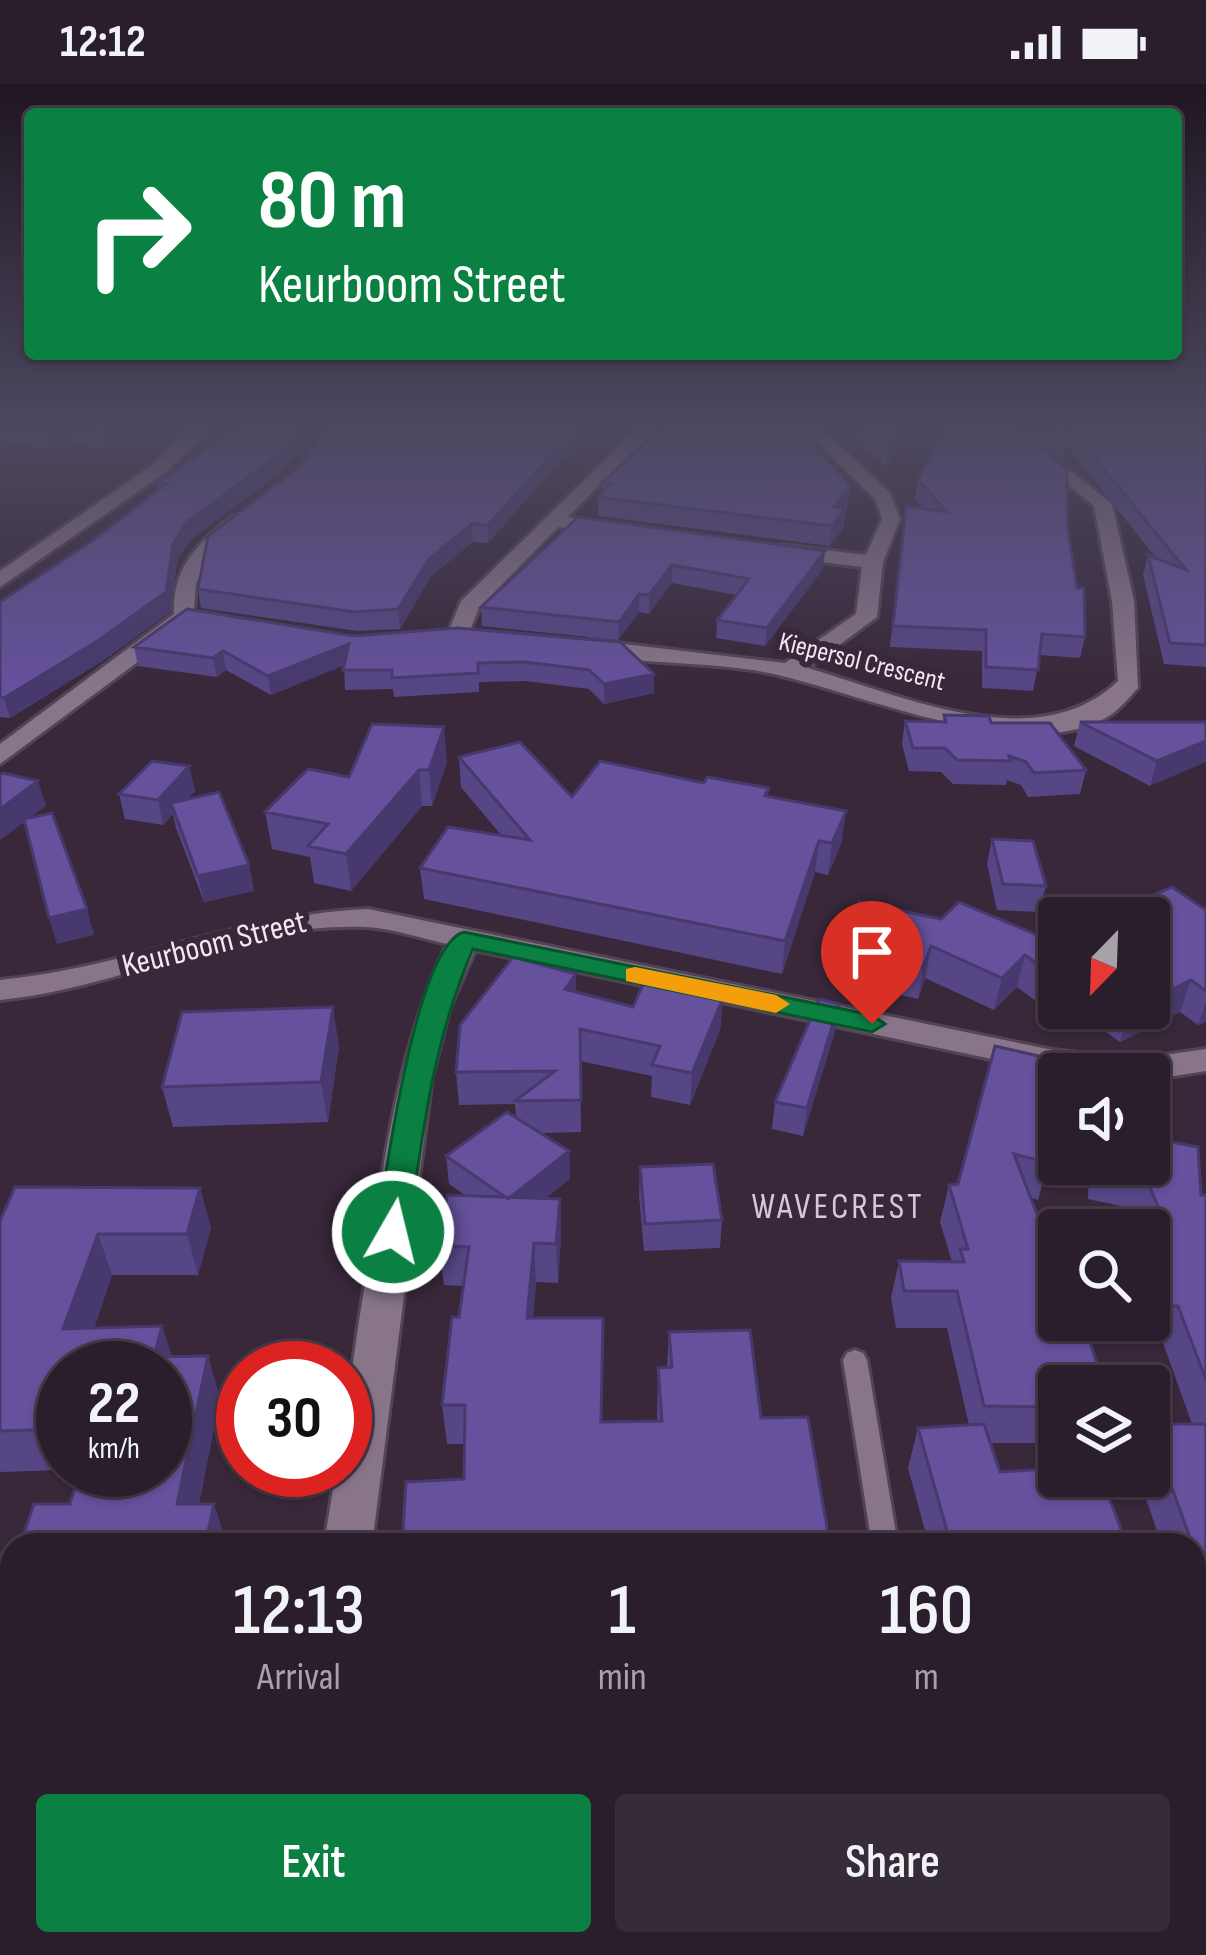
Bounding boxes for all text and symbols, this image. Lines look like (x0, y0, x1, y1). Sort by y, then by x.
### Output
text: 12:12 (60, 15, 146, 70)
text: 80 m (258, 151, 406, 252)
icon: right (60, 156, 216, 312)
text: Keurboom Street (258, 253, 566, 318)
street label: Kiepersol Crescent (776, 626, 948, 698)
north arrow (1038, 897, 1170, 1029)
map controls (1038, 897, 1170, 1497)
pin (821, 901, 923, 1024)
street label: Keurboom Street (118, 902, 310, 986)
icon: arrive (839, 919, 905, 985)
button: sound (1038, 1053, 1170, 1185)
position arrow (330, 1169, 456, 1295)
district label: WAVECREST (751, 1186, 925, 1229)
button: search (1038, 1209, 1170, 1341)
speed limit sign: 30 (216, 1341, 372, 1497)
button: layers (1038, 1365, 1170, 1497)
text: 22 (88, 1368, 140, 1440)
text: km/h (88, 1431, 140, 1467)
text: 12:13 (233, 1568, 365, 1655)
text: 1 (609, 1568, 636, 1655)
text: 160 (880, 1568, 973, 1655)
text: Arrival (257, 1654, 341, 1701)
text: min (598, 1654, 647, 1701)
text: m (914, 1654, 939, 1701)
button: Exit (36, 1794, 591, 1932)
button: Share (615, 1794, 1170, 1932)

